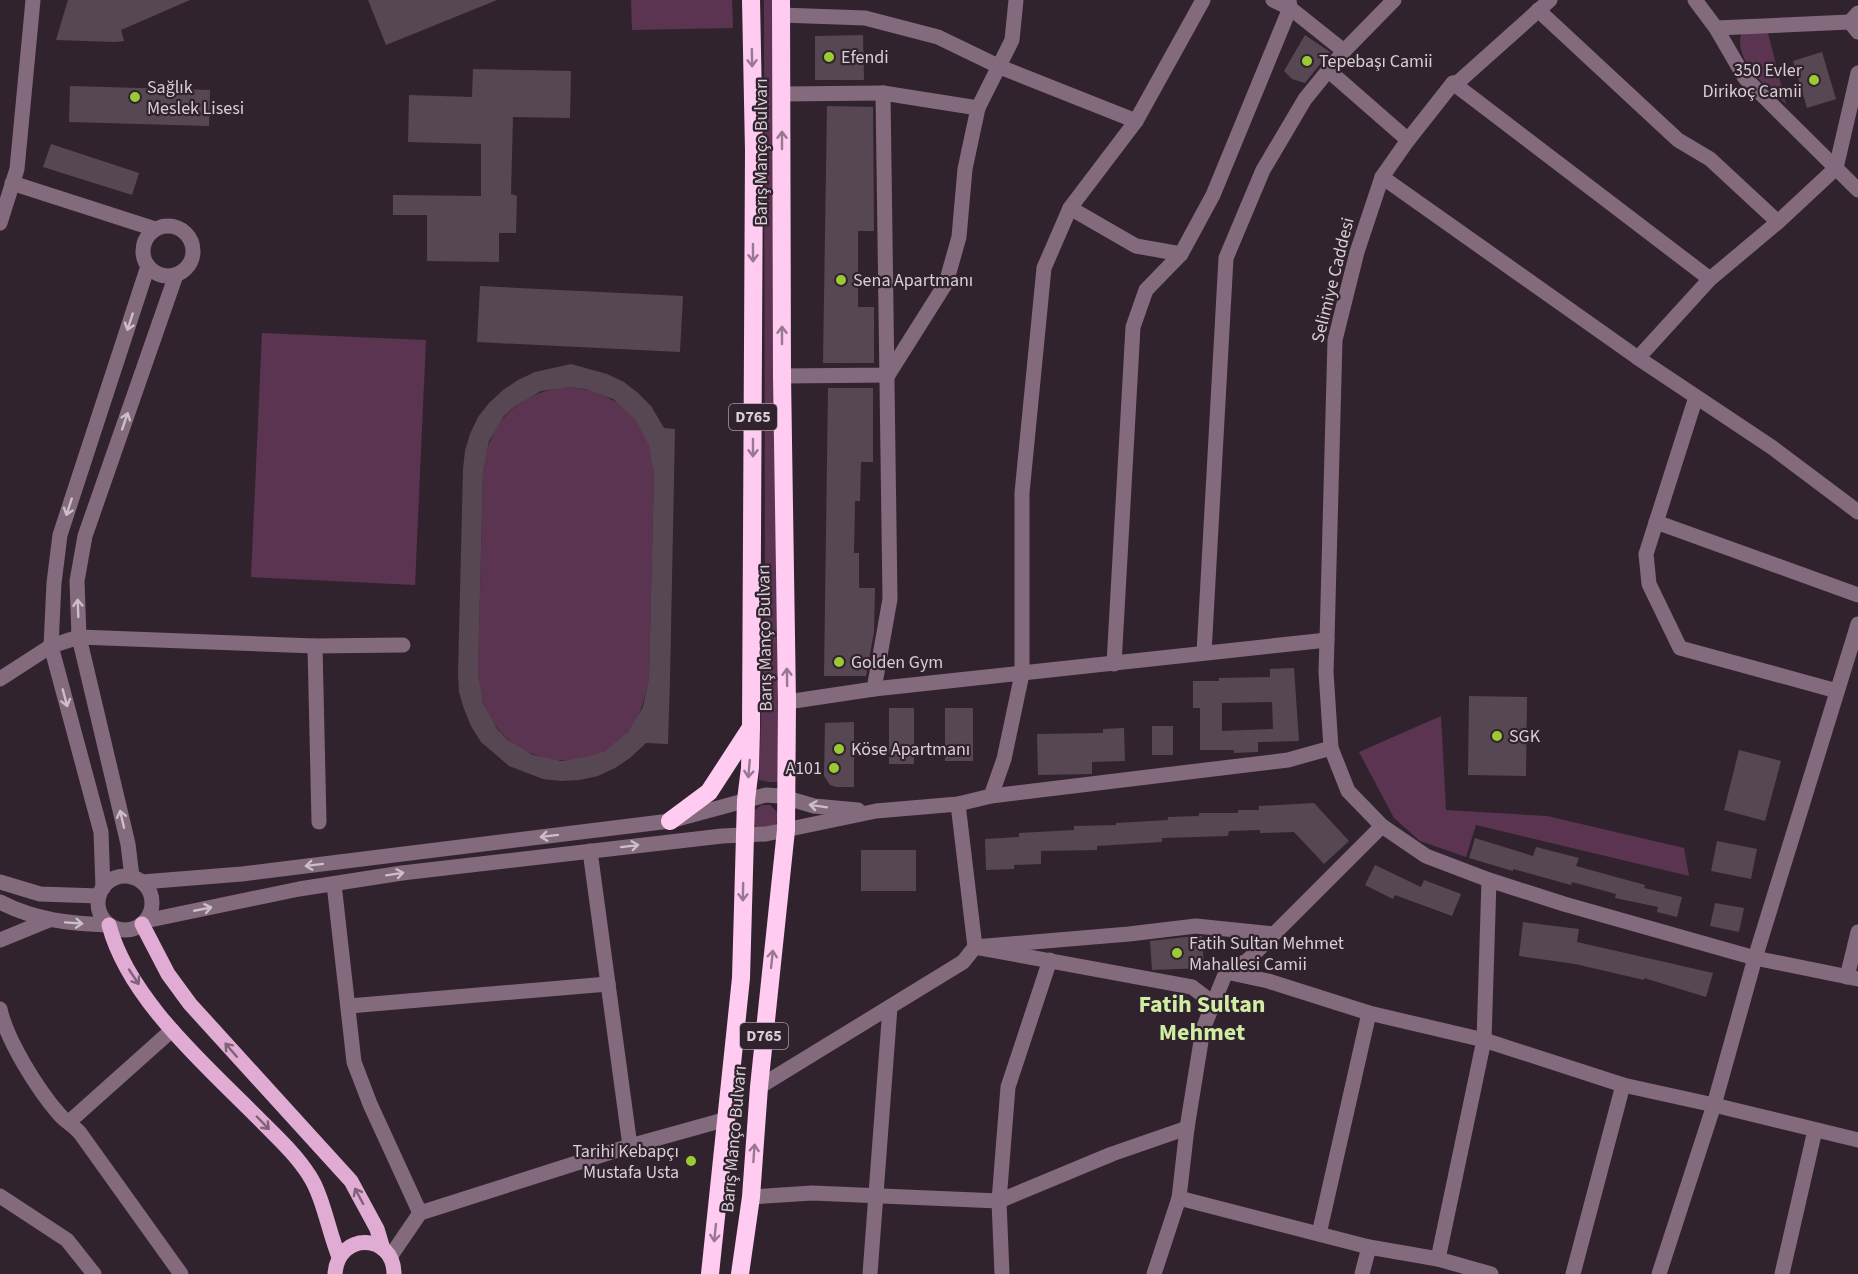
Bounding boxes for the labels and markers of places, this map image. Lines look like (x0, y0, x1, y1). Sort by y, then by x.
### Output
place label: Efendi (841, 45, 889, 70)
place label: Tepebaşı Camii (1319, 49, 1433, 74)
marker: Efendi (822, 50, 836, 64)
marker: Tepebaşı Camii (1300, 54, 1314, 68)
place label: 350 Evler Dirikoç Camii (1703, 58, 1803, 104)
marker: 350 Evler Dirikoç Camii (1807, 73, 1821, 87)
place label: Sağlık Meslek Lisesi (147, 75, 244, 121)
marker: Sağlık Meslek Lisesi (128, 90, 142, 104)
place label: Sena Apartmanı (853, 268, 973, 293)
marker: Sena Apartmanı (834, 273, 848, 287)
place label: Golden Gym (851, 650, 943, 675)
marker: Golden Gym (832, 655, 846, 669)
place label: SGK (1509, 724, 1541, 749)
marker: SGK (1490, 729, 1504, 743)
place label: Köse Apartmanı (851, 737, 970, 762)
marker: Köse Apartmanı (832, 742, 846, 756)
place label: A101 (785, 756, 822, 781)
marker: A101 (827, 761, 841, 775)
place label: Fatih Sultan Mehmet Mahallesi Camii (1189, 931, 1344, 977)
marker: Fatih Sultan Mehmet Mahallesi Camii (1170, 946, 1184, 960)
place label: Tarihi Kebapçı Mustafa Usta (572, 1139, 679, 1185)
marker: Tarihi Kebapçı Mustafa Usta (684, 1154, 698, 1168)

